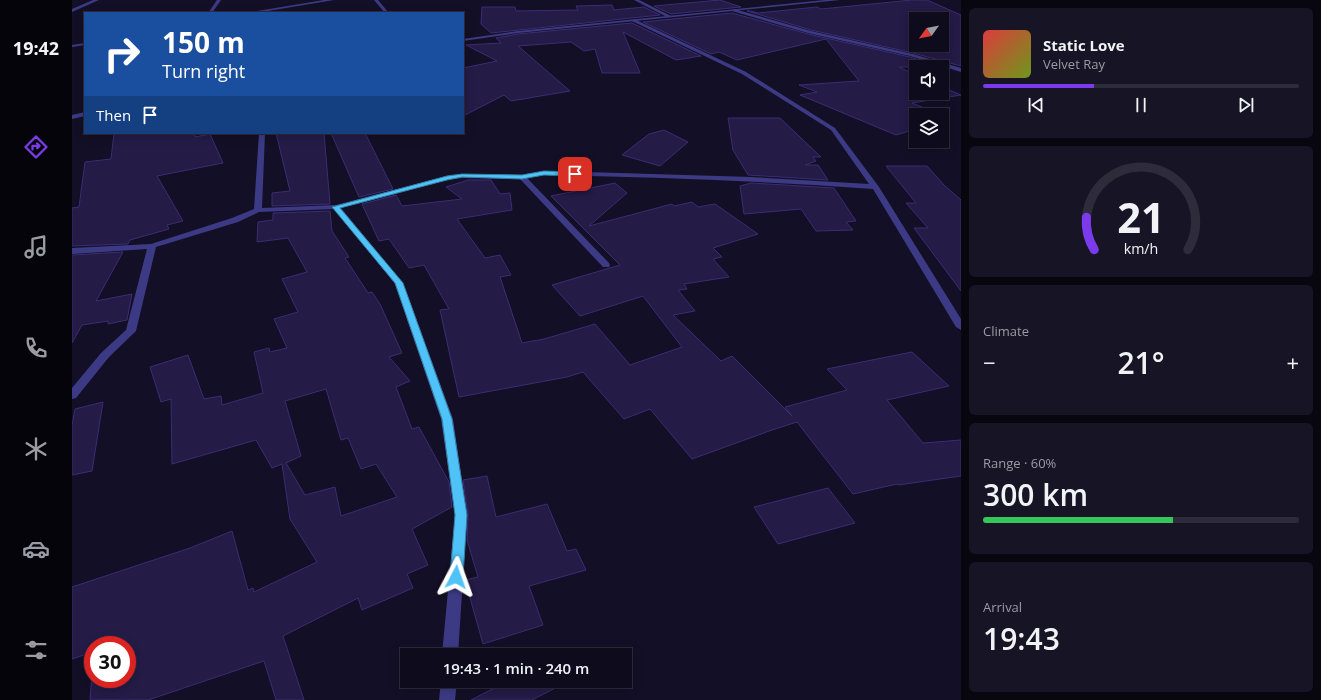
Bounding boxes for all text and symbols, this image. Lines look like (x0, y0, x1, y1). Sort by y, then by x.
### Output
north arrow (909, 12, 949, 52)
map controls (909, 12, 949, 148)
text: 150 m (162, 23, 245, 61)
icon: right (96, 28, 148, 80)
text: Static Love (1043, 35, 1125, 55)
text: 19:42 (13, 36, 59, 60)
text: Velvet Ray (1043, 55, 1105, 73)
text: Turn right (162, 59, 245, 83)
button: sound (909, 60, 949, 100)
icon: previous (1025, 94, 1047, 116)
icon: pause (1130, 94, 1152, 116)
icon: next (1235, 94, 1257, 116)
icon: arrive (139, 104, 161, 126)
text: Then (96, 105, 131, 125)
button: layers (909, 108, 949, 148)
icon: directions (22, 133, 50, 161)
pin (558, 157, 592, 191)
icon: arrive (564, 163, 586, 185)
text: 21 (1117, 188, 1165, 244)
icon: music (22, 233, 50, 261)
text: km/h (1124, 238, 1158, 257)
text: Climate (983, 322, 1029, 340)
icon: phone (22, 334, 50, 362)
text: 21° (1117, 342, 1165, 383)
text: − (983, 347, 996, 377)
text: + (1286, 347, 1299, 377)
icon: climate (22, 435, 50, 463)
text: Range · 60% (983, 454, 1056, 472)
text: 300 km (983, 474, 1088, 515)
icon: car (22, 535, 50, 563)
position arrow (435, 556, 477, 598)
text: Arrival (983, 598, 1022, 616)
text: 19:43 (983, 618, 1060, 659)
icon: filters (22, 636, 50, 664)
speed limit sign: 30 (84, 636, 136, 688)
text: 19:43 · 1 min · 240 m (443, 658, 589, 678)

